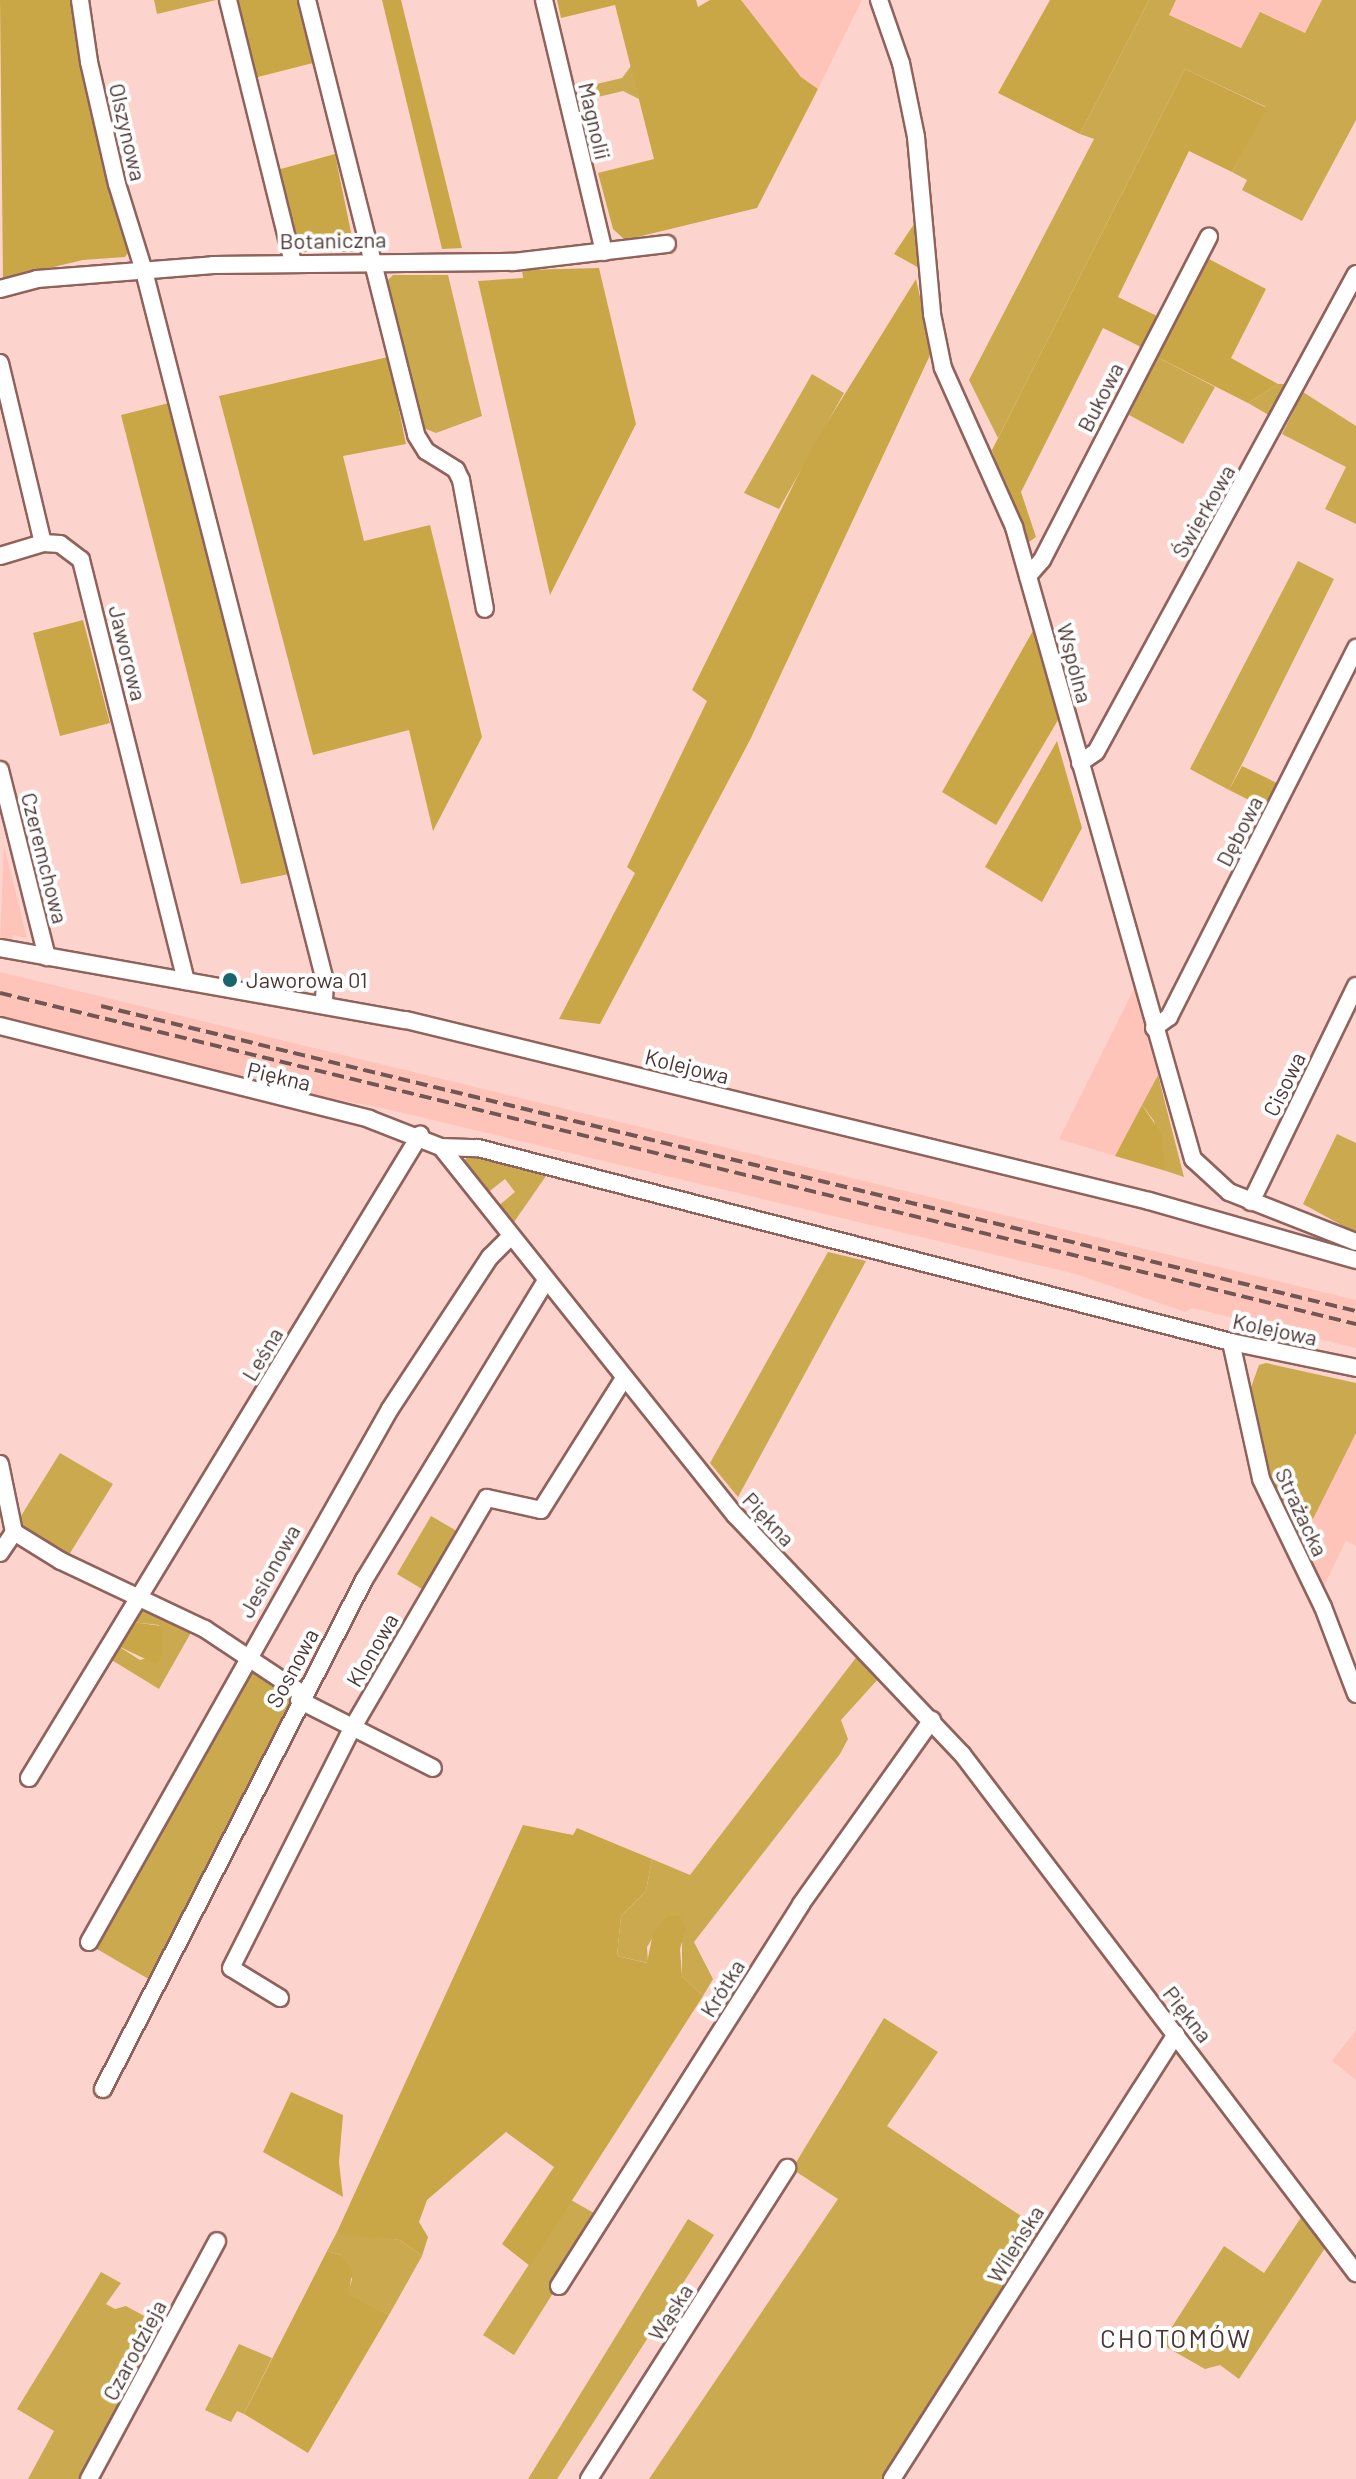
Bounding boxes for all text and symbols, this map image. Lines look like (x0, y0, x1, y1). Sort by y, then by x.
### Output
street label: Magnolii (573, 80, 617, 162)
street label: Olszynowa (104, 81, 152, 183)
street label: Botaniczna (279, 226, 387, 254)
street label: Bukowa (1071, 358, 1129, 436)
street label: Świerkowa (1166, 460, 1240, 562)
street label: Jaworowa (103, 602, 153, 704)
street label: Wspólna (1052, 620, 1098, 706)
street label: Czeremchowa (16, 790, 74, 926)
street label: Dębowa (1210, 791, 1268, 871)
place label: Jaworowa 01 (246, 967, 368, 993)
marker: Jaworowa 01 (221, 971, 239, 989)
street label: Kolejowa (642, 1043, 732, 1089)
street label: Cisowa (1257, 1048, 1311, 1120)
street label: Piękna (245, 1056, 313, 1096)
street label: Kolejowa (1230, 1307, 1320, 1351)
street label: Leśna (236, 1322, 288, 1386)
street label: Strażacka (1270, 1464, 1334, 1560)
street label: Piękna (737, 1486, 801, 1552)
street label: Jesionowa (233, 1520, 305, 1622)
street label: Klonowa (340, 1608, 404, 1692)
street label: Sosnowa (260, 1624, 324, 1712)
street label: Krótka (694, 1954, 750, 2022)
street label: Piękna (1158, 1980, 1218, 2048)
street label: Wileńska (981, 2200, 1049, 2288)
street label: Wąska (642, 2279, 698, 2345)
street label: Czarodzieja (97, 2295, 171, 2405)
district label: CHOTOMÓW (1100, 2322, 1252, 2354)

